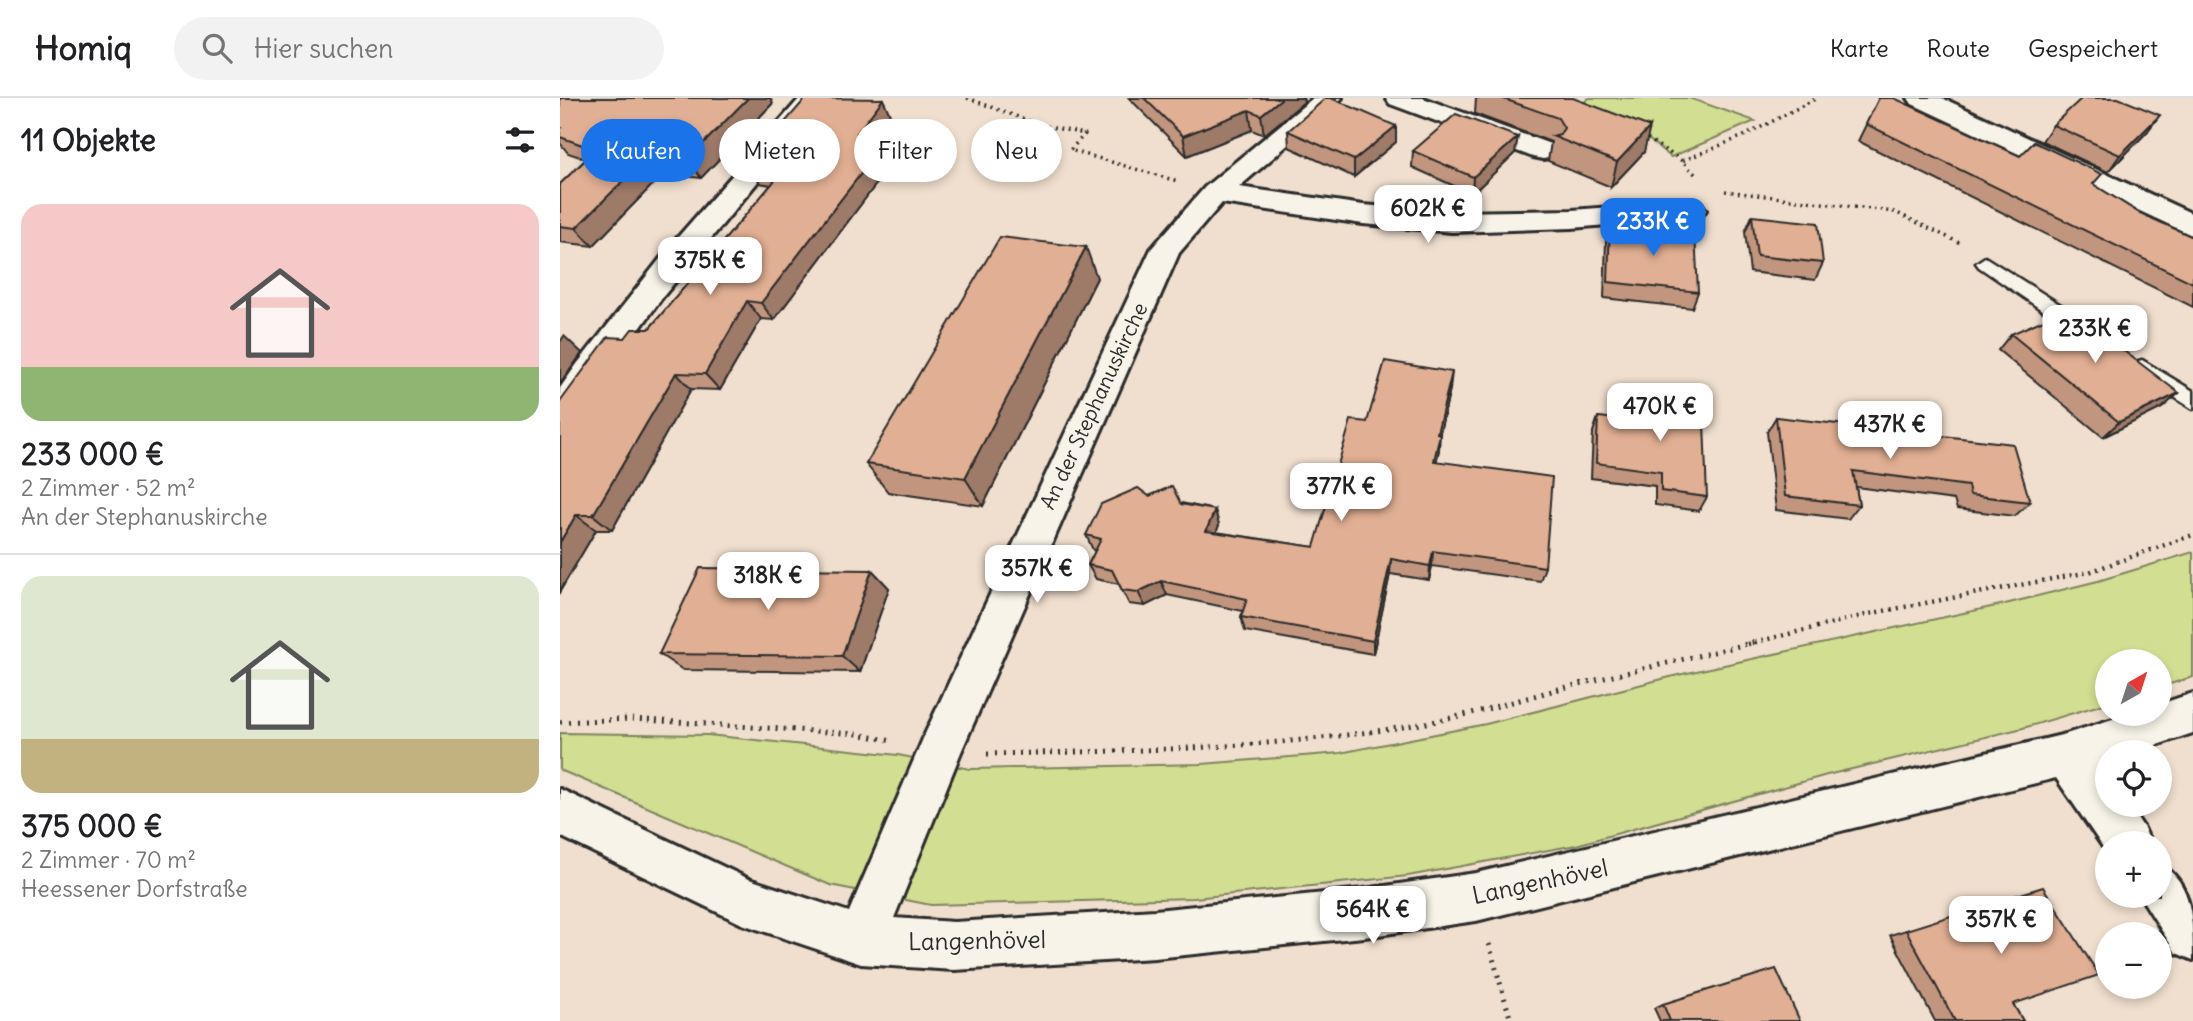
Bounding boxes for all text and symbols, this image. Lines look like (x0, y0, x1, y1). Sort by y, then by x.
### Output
search box (174, 17, 664, 80)
text: Homiq (35, 27, 132, 69)
icon: search (198, 29, 236, 67)
text: Hier suchen (254, 32, 393, 65)
text: Karte (1830, 33, 1889, 63)
text: Route (1927, 33, 1990, 63)
text: Gespeichert (2028, 33, 2158, 63)
chip: Kaufen (581, 119, 705, 182)
chip: Mieten (719, 119, 840, 182)
chip: Filter (854, 119, 957, 182)
chip: Neu (971, 119, 1062, 182)
text: 11 Objekte (21, 121, 156, 159)
icon: filters (501, 121, 539, 159)
pin: 602K € (1371, 186, 1485, 245)
text: 602K € (1390, 193, 1466, 222)
pin: 233K € (1596, 198, 1710, 258)
text: 233K € (1616, 206, 1690, 235)
pin: 375K € (653, 238, 767, 297)
text: 375K € (674, 245, 746, 274)
icon: home (217, 250, 343, 376)
street label: An der Stephanuskirche (1034, 298, 1153, 514)
pin: 233K € (2038, 306, 2152, 365)
text: 233K € (2058, 313, 2132, 342)
pin: 470K € (1603, 384, 1717, 443)
text: 470K € (1623, 391, 1697, 420)
pin: 437K € (1833, 402, 1947, 461)
text: 437K € (1854, 409, 1926, 438)
text: 233 000 € (21, 435, 164, 473)
pin: 377K € (1284, 464, 1398, 523)
text: 377K € (1306, 471, 1376, 500)
text: 2 Zimmer · 52 m² (21, 473, 196, 502)
text: An der Stephanuskirche (21, 502, 268, 531)
pin: 357K € (980, 546, 1094, 605)
pin: 318K € (711, 552, 825, 612)
text: 357K € (1001, 553, 1073, 582)
text: 318K € (733, 560, 803, 589)
icon: home (217, 622, 343, 748)
north arrow (2095, 649, 2172, 726)
map controls (2095, 649, 2172, 999)
button: locate (2095, 740, 2172, 817)
text: 375 000 € (21, 807, 163, 845)
button: + (2095, 831, 2172, 908)
text: 2 Zimmer · 70 m² (21, 845, 196, 874)
street label: Langenhövel (1469, 852, 1610, 910)
text: Heessener Dorfstraße (21, 874, 248, 903)
pin: 564K € (1316, 886, 1430, 946)
text: 564K € (1336, 894, 1410, 923)
pin: 357K € (1944, 896, 2058, 956)
text: 357K € (1965, 904, 2037, 933)
button: − (2095, 922, 2172, 999)
street label: Langenhövel (908, 924, 1046, 956)

